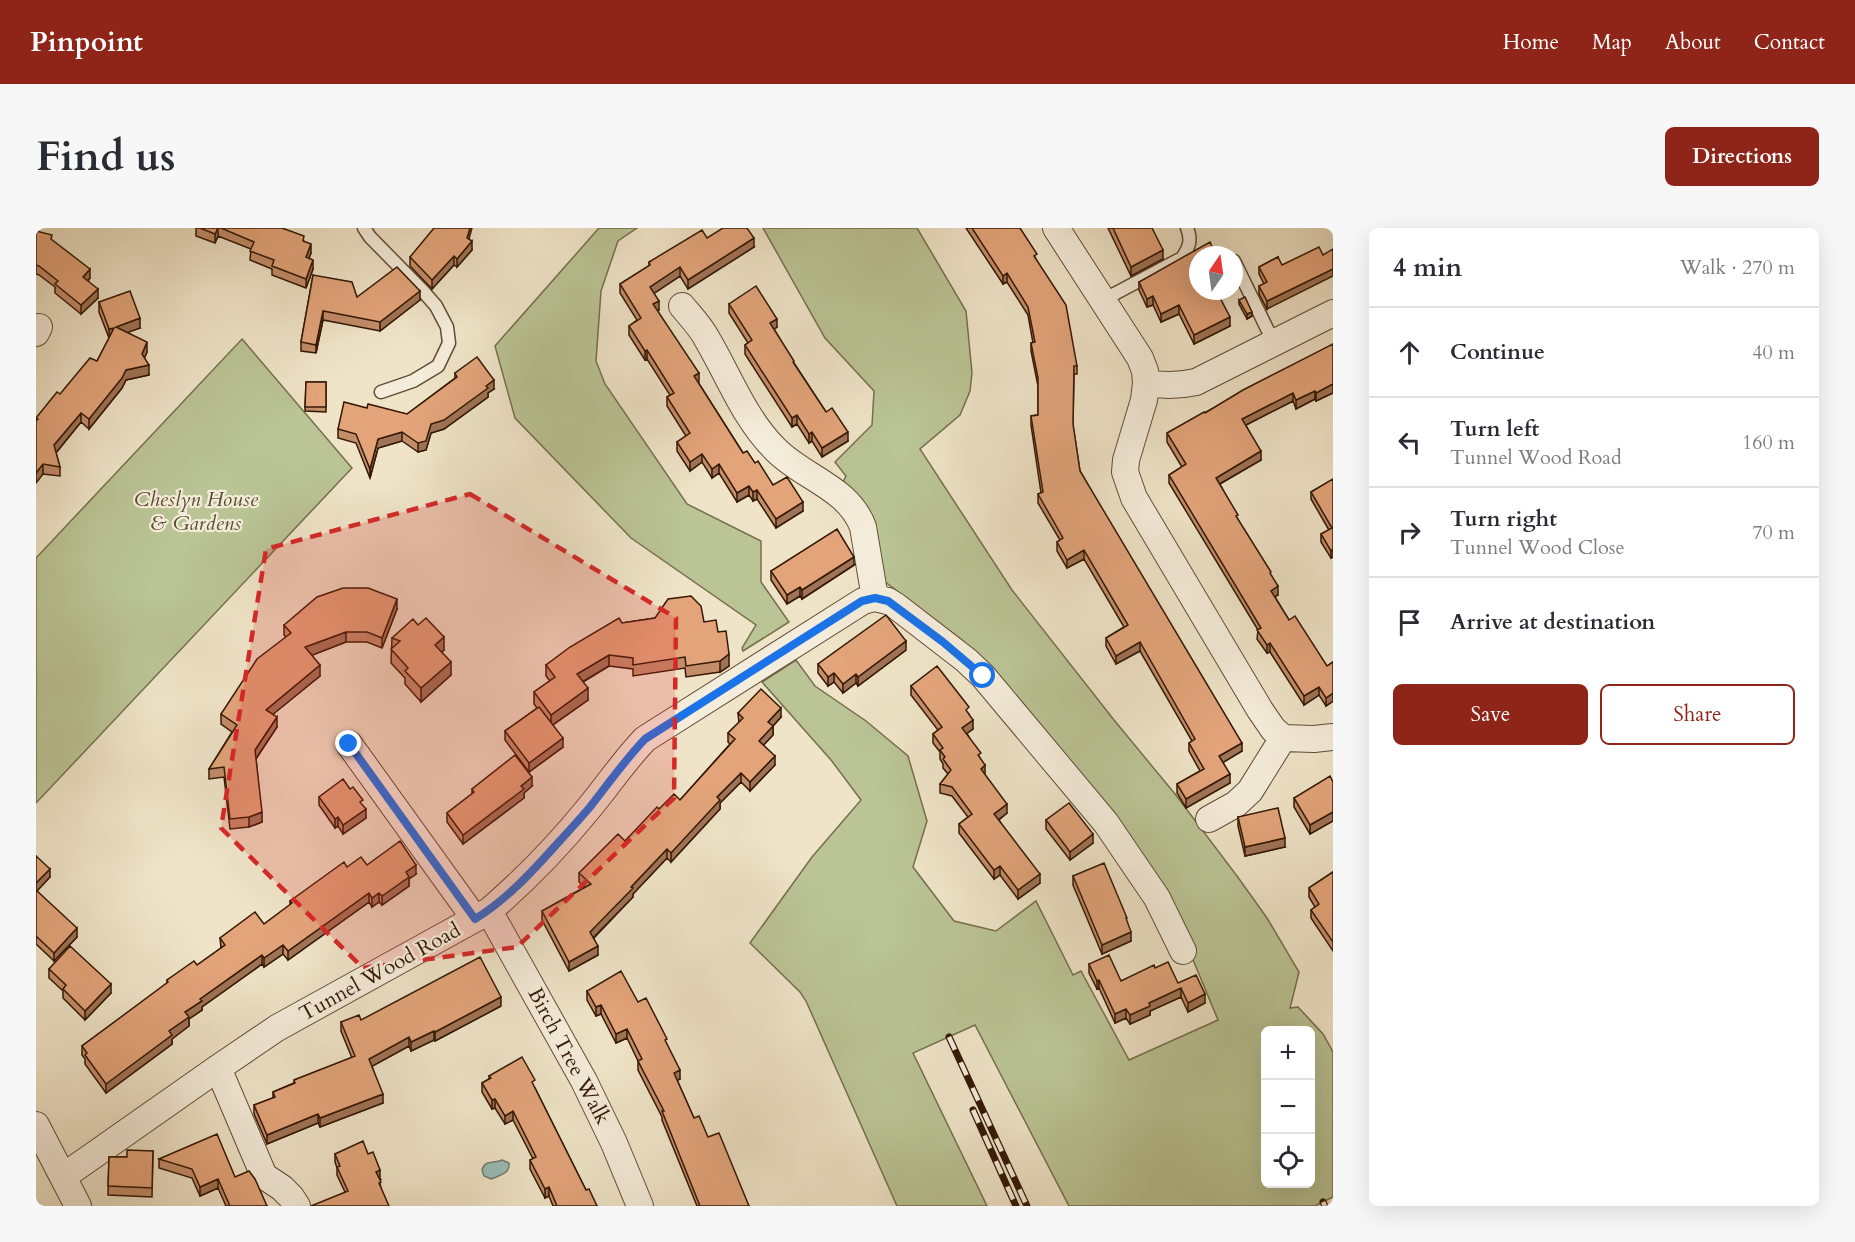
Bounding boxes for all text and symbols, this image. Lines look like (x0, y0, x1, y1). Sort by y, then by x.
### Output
text: Pinpoint (30, 23, 143, 61)
text: Home (1503, 28, 1559, 57)
text: Map (1592, 28, 1632, 57)
text: About (1665, 28, 1721, 57)
text: Contact (1754, 28, 1825, 57)
button: Directions (1665, 127, 1819, 186)
text: Find us (36, 128, 176, 185)
north arrow (1189, 246, 1243, 300)
text: 4 min (1393, 250, 1462, 285)
text: Walk · 270 m (1680, 254, 1795, 281)
icon: ahead (1393, 336, 1426, 369)
text: Continue (1450, 337, 1545, 367)
text: 40 m (1752, 339, 1795, 366)
text: Turn left (1450, 414, 1539, 444)
icon: left (1393, 426, 1426, 459)
text: 160 m (1742, 429, 1795, 456)
text: Tunnel Wood Road (1450, 444, 1622, 471)
park label: Cheslyn House & Gardens (134, 485, 259, 538)
text: Turn right (1450, 504, 1557, 534)
icon: right (1393, 516, 1426, 549)
text: 70 m (1752, 519, 1795, 546)
text: Tunnel Wood Close (1450, 534, 1625, 561)
icon: arrive (1393, 606, 1426, 639)
text: Arrive at destination (1450, 607, 1655, 637)
route start (969, 662, 995, 688)
button: Save (1393, 684, 1588, 745)
button: Share (1600, 684, 1795, 745)
route end (335, 730, 361, 756)
street label: Tunnel Wood Road (294, 916, 466, 1028)
street label: Birch Tree Walk (521, 982, 618, 1130)
map controls (1261, 1026, 1315, 1188)
button: + (1261, 1026, 1315, 1080)
button: − (1261, 1080, 1315, 1134)
button: locate (1261, 1134, 1315, 1188)

